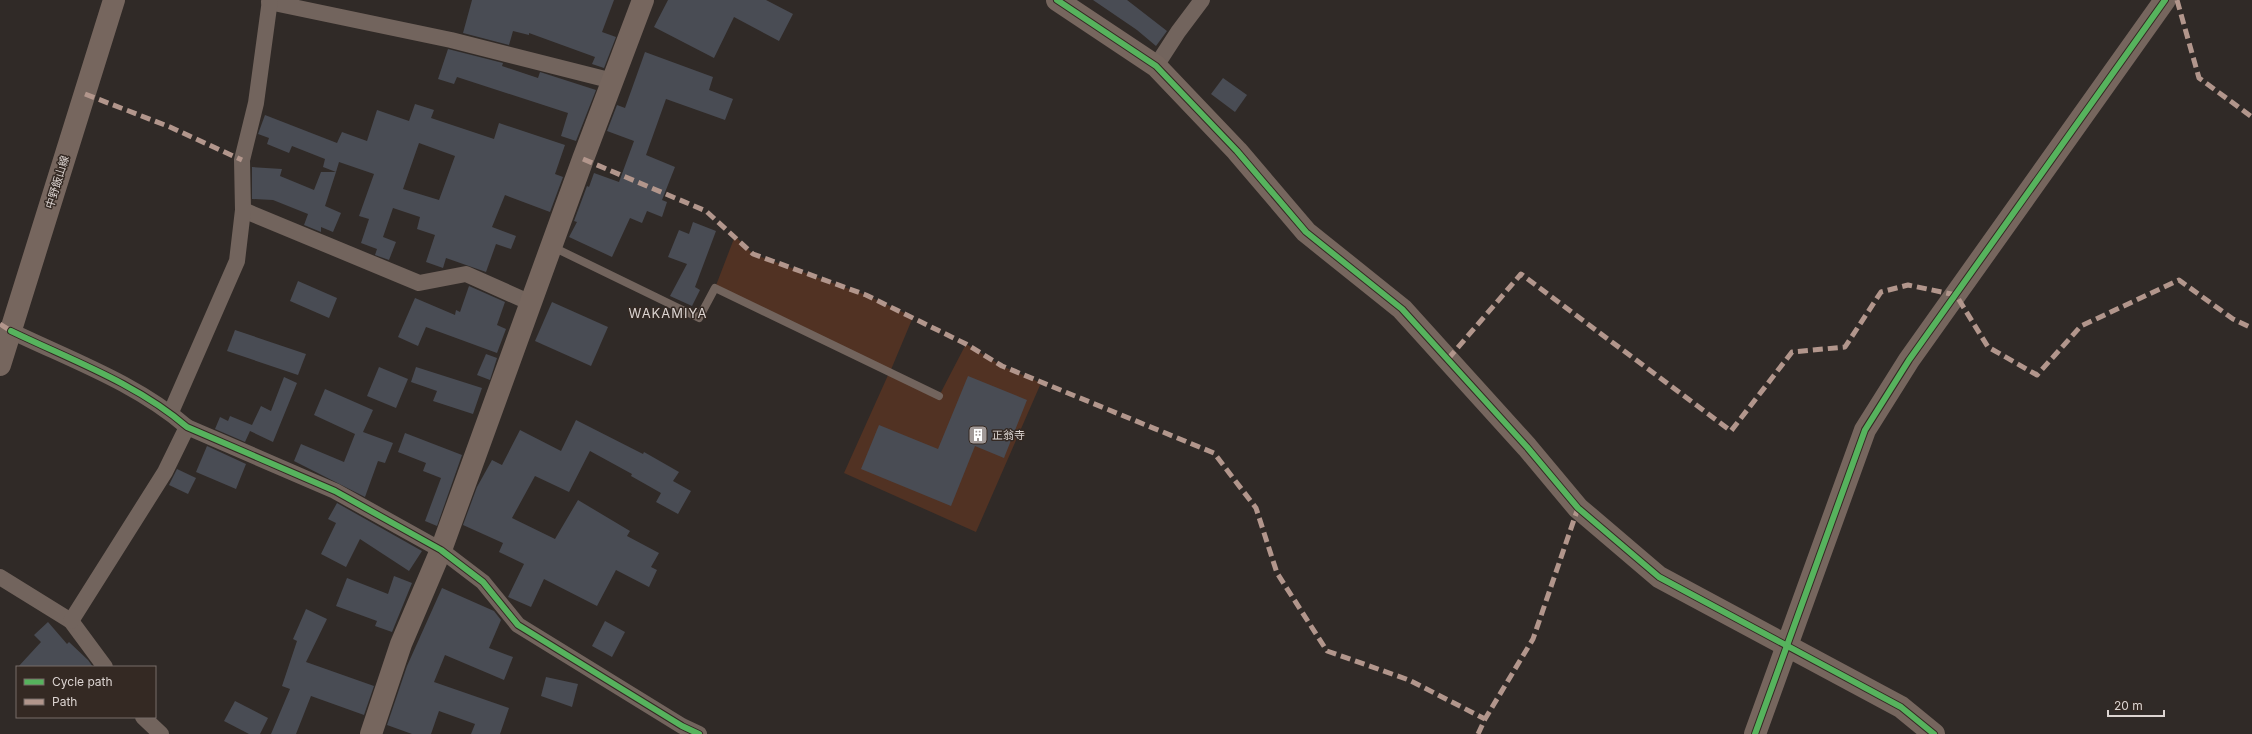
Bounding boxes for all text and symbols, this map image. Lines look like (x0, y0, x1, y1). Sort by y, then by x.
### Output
street label: 中野飯山線 (42, 154, 72, 210)
district label: WAKAMIYA (629, 305, 707, 321)
building icon: 正翁寺 (967, 424, 989, 446)
place label: 正翁寺 (992, 428, 1025, 442)
legend (16, 666, 156, 718)
text: Cycle path (52, 674, 113, 689)
scale bar (2108, 692, 2164, 718)
text: Path (52, 694, 77, 709)
text: 20 m (2114, 698, 2143, 713)

